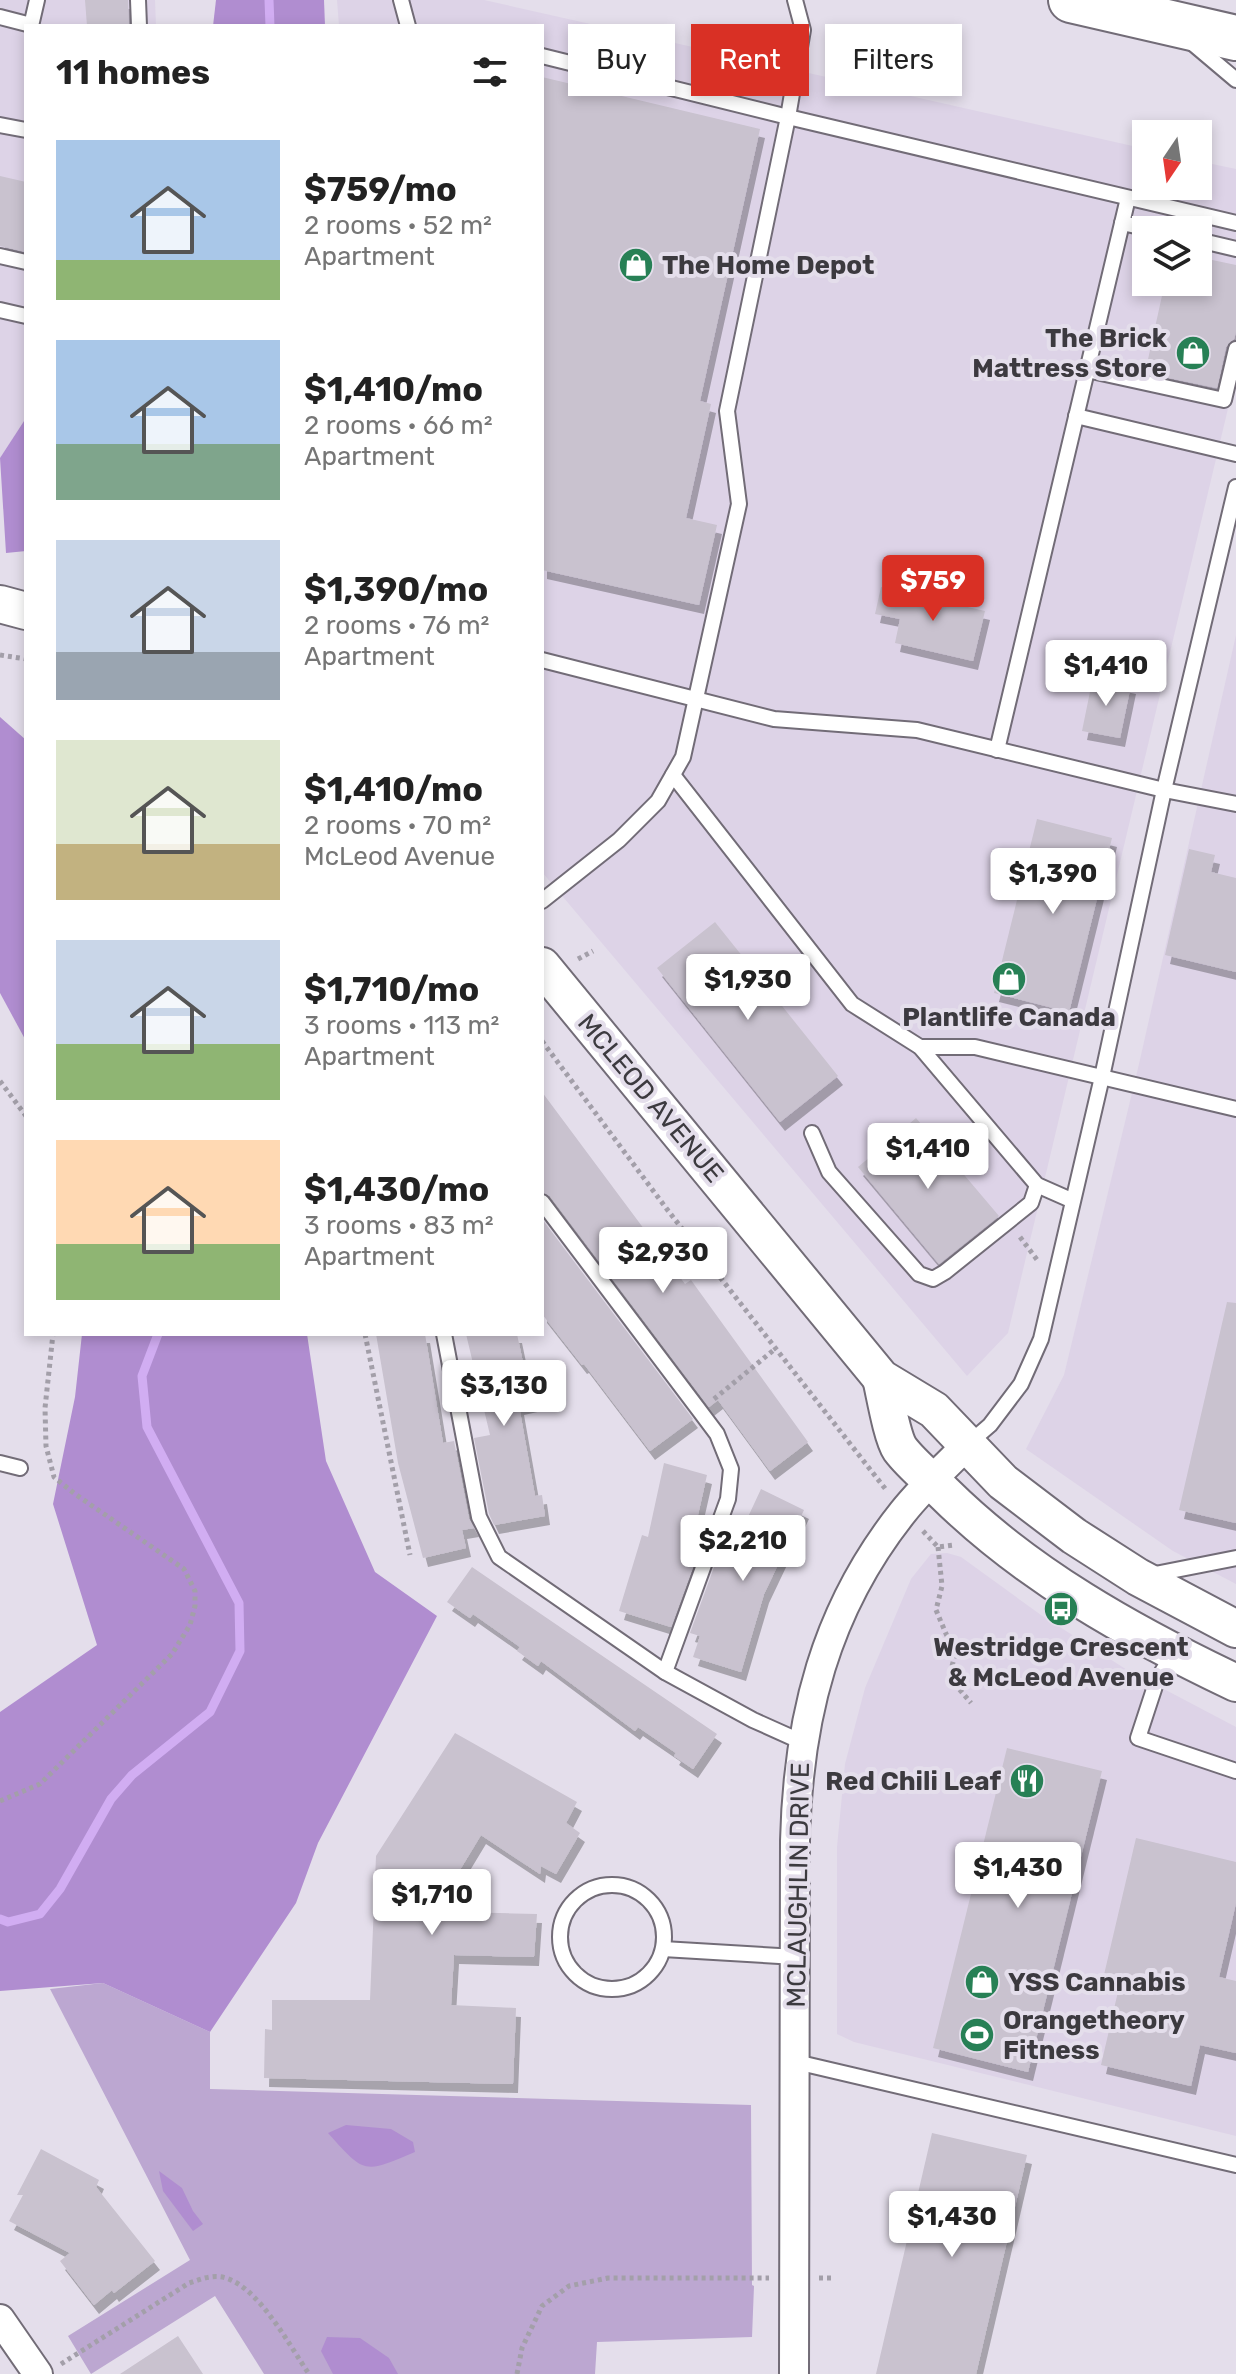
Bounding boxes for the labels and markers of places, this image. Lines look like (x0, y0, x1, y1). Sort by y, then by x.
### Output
shop icon: The Home Depot (617, 246, 655, 284)
place label: The Home Depot (662, 250, 874, 281)
place label: The Brick Mattress Store (972, 323, 1168, 384)
shop icon: The Brick Mattress Store (1174, 334, 1212, 372)
pin: $759 (886, 555, 980, 623)
pin: $1,410 (1041, 640, 1171, 708)
pin: $1,390 (988, 848, 1118, 916)
pin: $1,930 (683, 954, 813, 1022)
shop icon: Plantlife Canada (990, 960, 1028, 998)
place label: Plantlife Canada (902, 1002, 1116, 1033)
pin: $1,410 (863, 1123, 993, 1191)
pin: $2,930 (598, 1227, 728, 1295)
pin: $3,130 (439, 1360, 569, 1428)
pin: $2,210 (678, 1515, 808, 1583)
bus stop icon: Westridge Crescent & McLeod Avenue (1042, 1590, 1080, 1628)
place label: Westridge Crescent & McLeod Avenue (933, 1632, 1189, 1693)
restaurant icon: Red Chili Leaf (1008, 1762, 1046, 1800)
place label: Red Chili Leaf (825, 1766, 1001, 1797)
pin: $1,430 (953, 1842, 1083, 1910)
pin: $1,710 (367, 1869, 497, 1937)
shop icon: YSS Cannabis (963, 1963, 1001, 2001)
place label: YSS Cannabis (1008, 1967, 1186, 1998)
place label: Orangetheory Fitness (1003, 2005, 1185, 2066)
sports icon: Orangetheory Fitness (958, 2016, 996, 2054)
pin: $1,430 (887, 2191, 1017, 2259)

